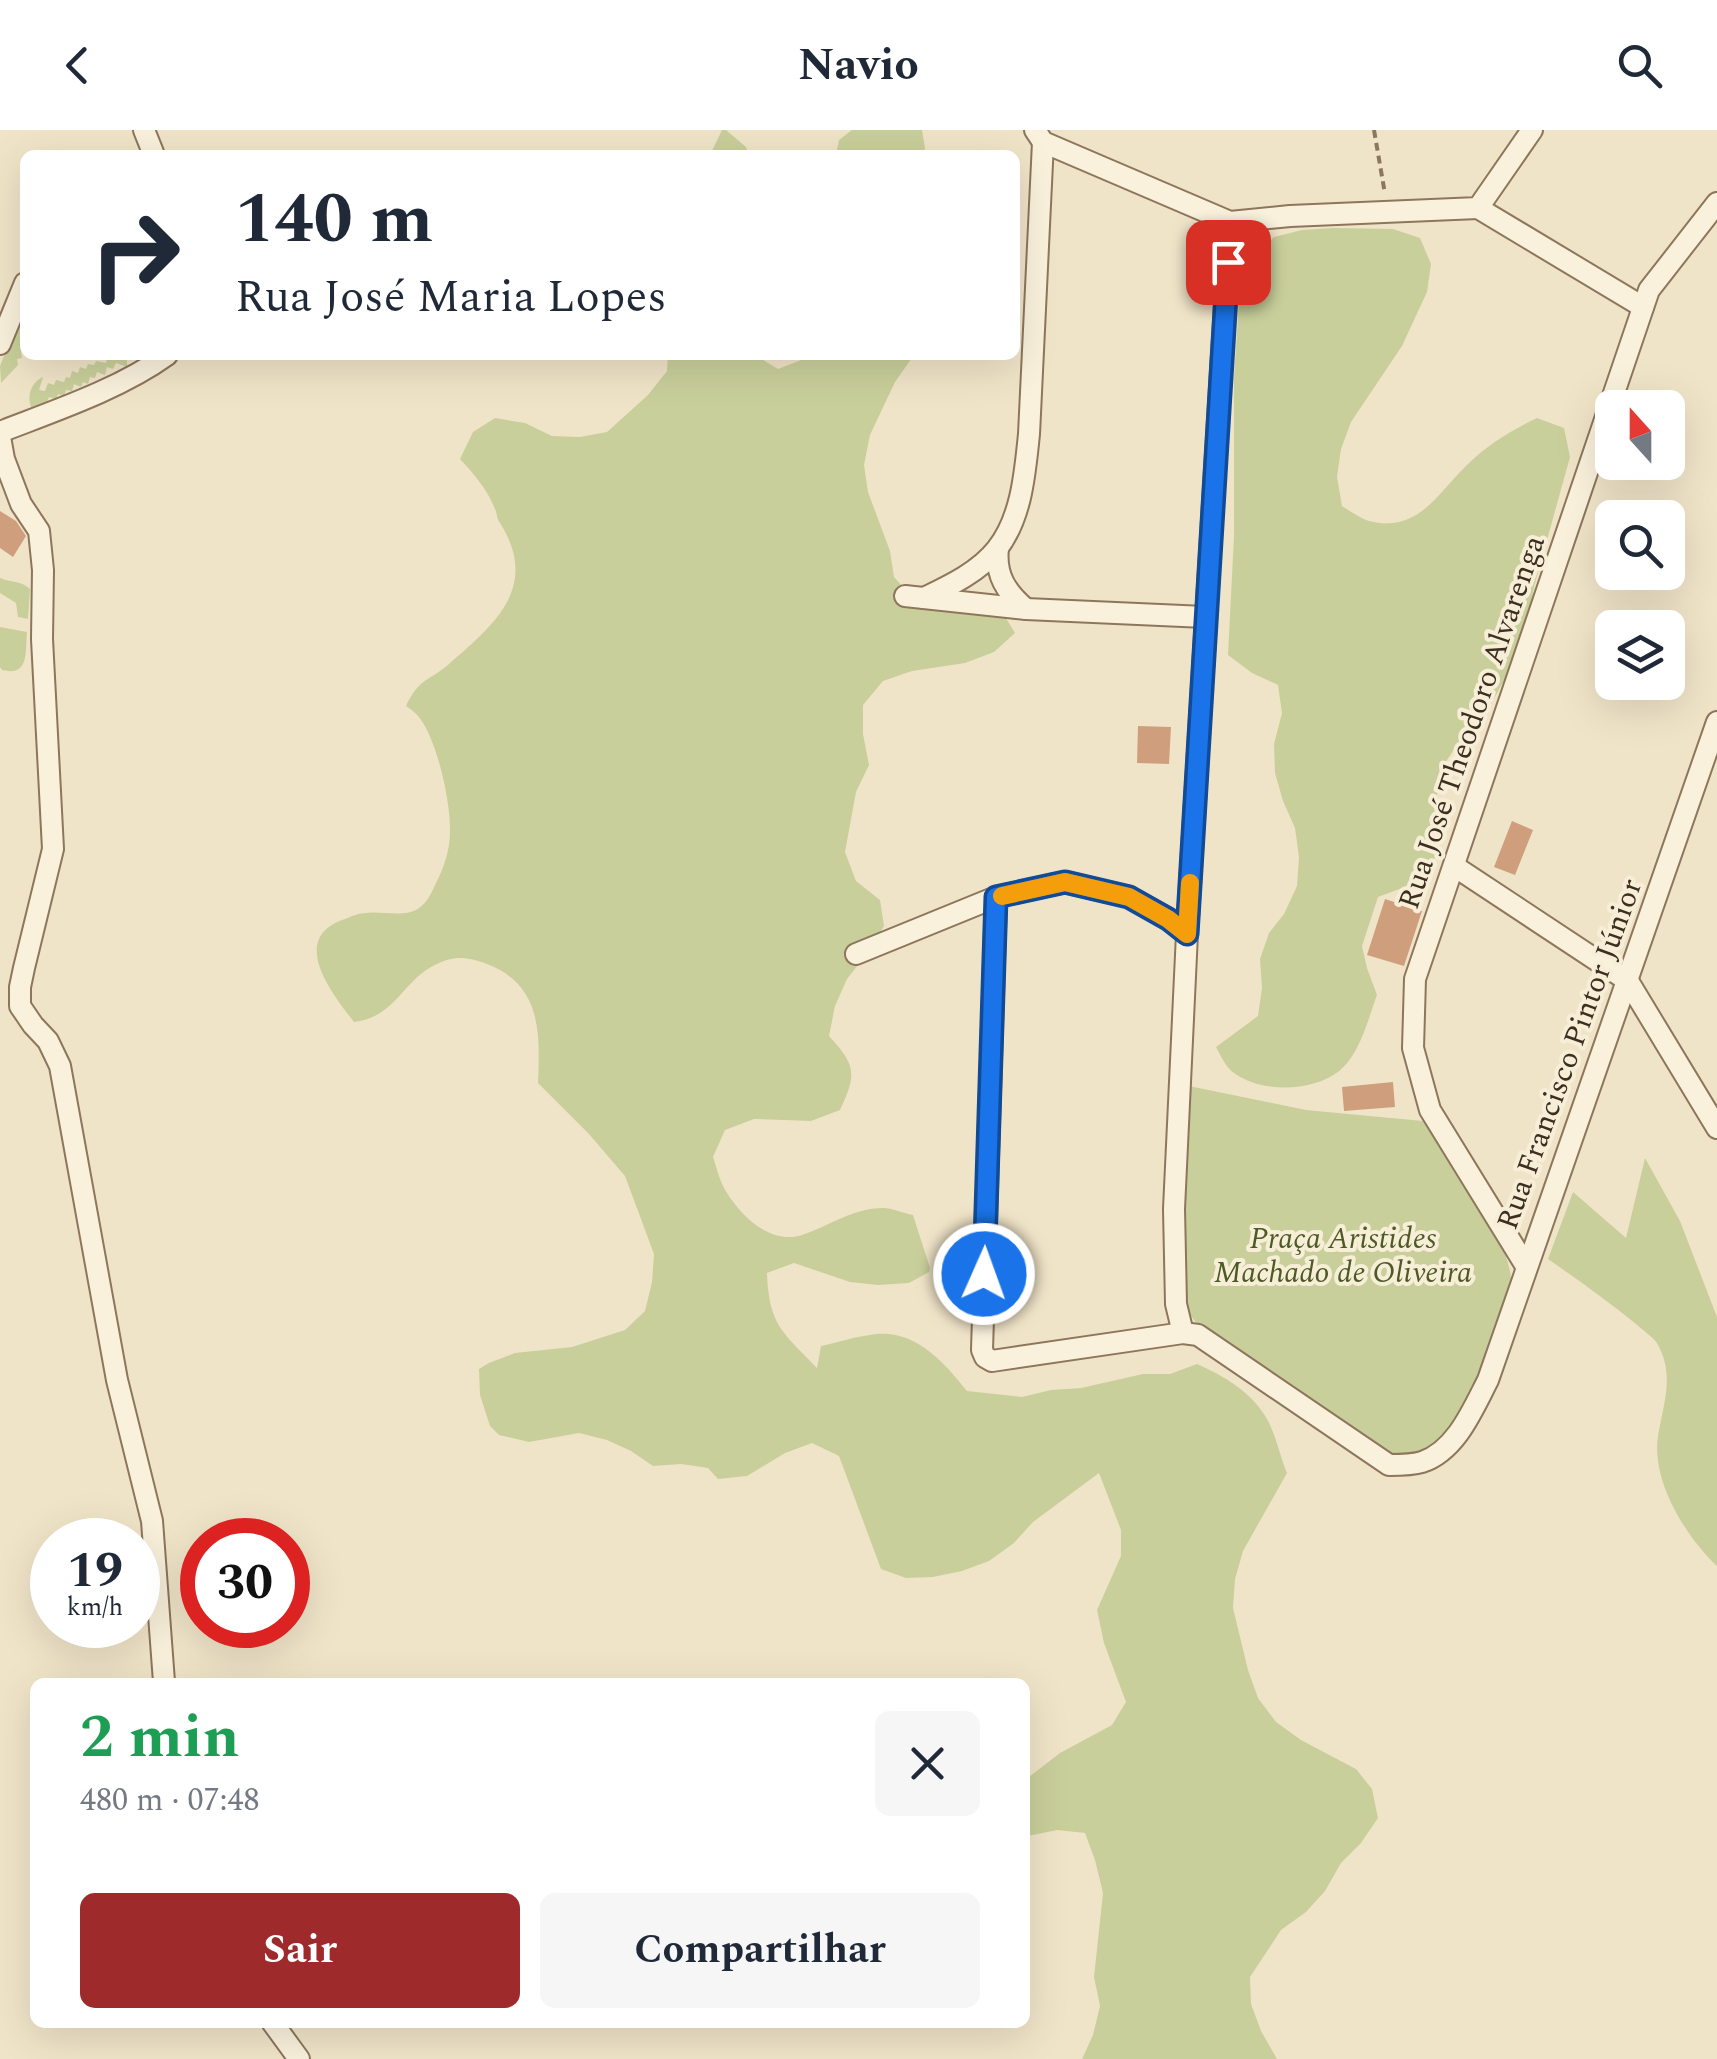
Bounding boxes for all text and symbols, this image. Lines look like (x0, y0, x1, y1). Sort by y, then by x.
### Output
text: Navio (798, 31, 919, 100)
icon: back (50, 38, 105, 93)
icon: search (1612, 38, 1667, 93)
text: 140 m (235, 167, 433, 273)
icon: right (70, 190, 200, 320)
pin (1186, 220, 1271, 305)
icon: arrive (1201, 235, 1256, 290)
text: Rua José Maria Lopes (235, 263, 667, 332)
north arrow (1595, 390, 1685, 480)
map controls (1595, 390, 1685, 700)
button: search (1595, 500, 1685, 590)
street label: Rua José Theodoro Alvarenga (1386, 529, 1558, 916)
button: layers (1595, 610, 1685, 700)
street label: Rua Francisco Pintor Júnior (1485, 872, 1655, 1236)
park label: Praça Aristides Machado de Oliveira (1214, 1216, 1472, 1296)
position arrow (932, 1222, 1036, 1326)
speed limit sign: 30 (180, 1518, 310, 1648)
text: 19 (67, 1533, 123, 1609)
text: km/h (67, 1589, 123, 1627)
text: 2 min (80, 1692, 240, 1784)
button: close (875, 1711, 980, 1816)
text: 480 m · 07:48 (80, 1776, 260, 1825)
button: Sair (80, 1893, 520, 2008)
button: Compartilhar (540, 1893, 980, 2008)

